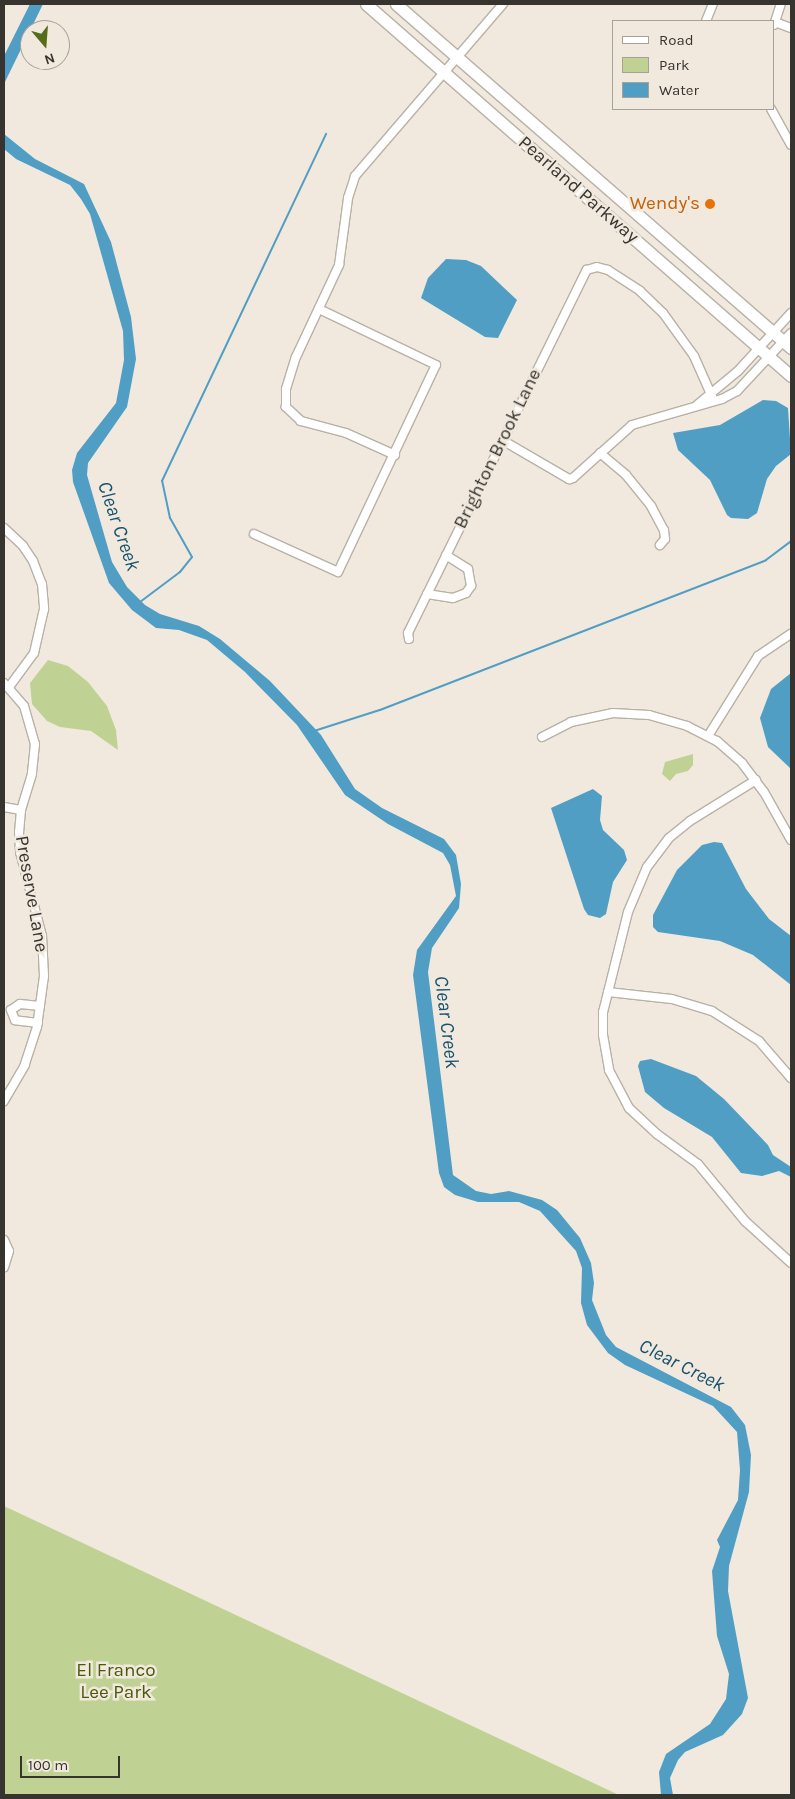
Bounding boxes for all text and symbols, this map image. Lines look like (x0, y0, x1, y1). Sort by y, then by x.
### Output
north arrow (20, 20, 70, 70)
legend (612, 20, 775, 110)
text: Road (659, 31, 694, 49)
text: N (42, 49, 57, 68)
text: Park (659, 56, 689, 74)
text: Water (659, 81, 699, 99)
street label: Pearland Parkway (513, 131, 643, 249)
place label: Wendy's (630, 193, 700, 215)
marker: Wendy's (704, 198, 716, 210)
street label: Brighton Brook Lane (449, 365, 547, 533)
water label: Clear Creek (92, 478, 146, 574)
street label: Preserve Lane (10, 834, 52, 954)
water label: Clear Creek (429, 974, 465, 1070)
water label: Clear Creek (635, 1333, 729, 1397)
park label: El Franco Lee Park (76, 1660, 156, 1704)
scale bar (22, 1746, 122, 1778)
text: 100 m (28, 1756, 68, 1774)

